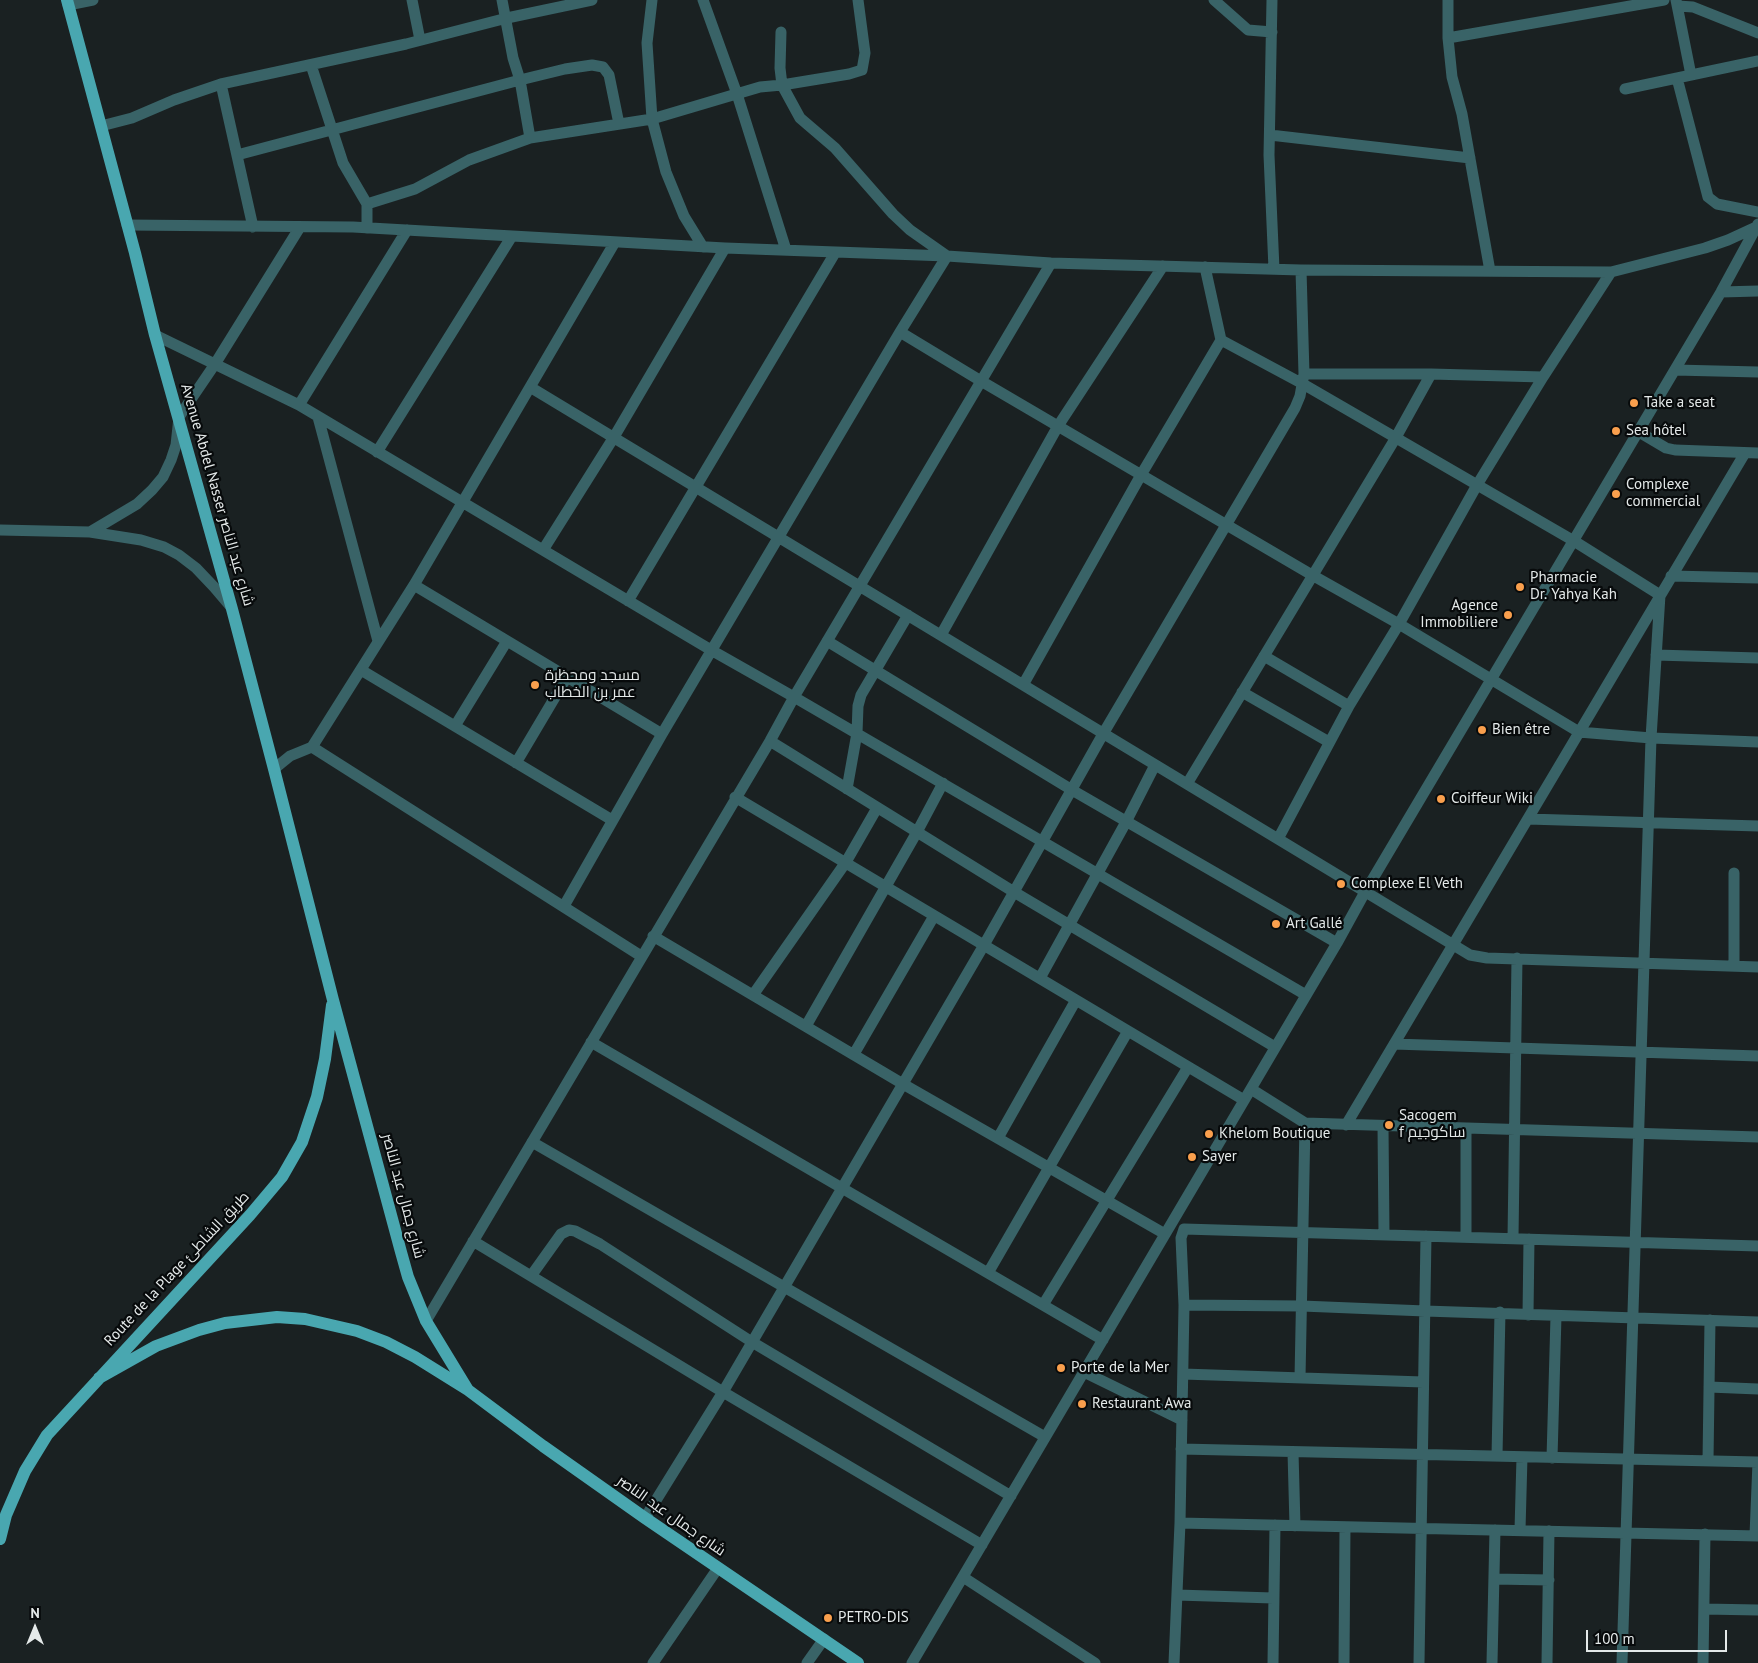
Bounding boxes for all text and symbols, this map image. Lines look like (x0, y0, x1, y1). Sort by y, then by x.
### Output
street label: Avenue Abdel Nasser شارع عبد الناصر (177, 382, 257, 608)
place label: Take a seat (1644, 394, 1715, 412)
marker: Take a seat (1628, 397, 1640, 409)
place label: Sea hôtel (1626, 422, 1686, 440)
marker: Sea hôtel (1610, 425, 1622, 437)
place label: Complexe commercial (1626, 476, 1700, 511)
marker: Complexe commercial (1610, 488, 1622, 500)
place label: Pharmacie Dr. Yahya Kah (1530, 569, 1617, 604)
marker: Pharmacie Dr. Yahya Kah (1514, 581, 1526, 593)
place label: Agence Immobiliere (1420, 597, 1498, 632)
marker: Agence Immobiliere (1502, 609, 1514, 621)
place label: مسجد ومحظرة عمر بن الخطاب (545, 667, 640, 702)
marker: مسجد ومحظرة عمر بن الخطاب (529, 679, 541, 691)
place label: Bien être (1492, 721, 1550, 739)
marker: Bien être (1476, 724, 1488, 736)
place label: Coiffeur Wiki (1451, 790, 1533, 808)
marker: Coiffeur Wiki (1435, 793, 1447, 805)
place label: Complexe El Veth (1351, 875, 1463, 893)
marker: Complexe El Veth (1335, 878, 1347, 890)
place label: Art Gallé (1286, 915, 1342, 933)
marker: Art Gallé (1270, 918, 1282, 930)
place label: Sacogem f ساكوجيم (1399, 1107, 1465, 1142)
marker: Sacogem f ساكوجيم (1383, 1119, 1395, 1131)
place label: Khelom Boutique (1219, 1125, 1330, 1143)
marker: Khelom Boutique (1203, 1128, 1215, 1140)
street label: شارع جمال عبد الناصر (378, 1132, 428, 1260)
place label: Sayer (1202, 1148, 1237, 1166)
marker: Sayer (1186, 1151, 1198, 1163)
street label: Route de la Plage طريق الشاطئ (101, 1188, 253, 1350)
place label: Porte de la Mer (1071, 1359, 1169, 1377)
marker: Porte de la Mer (1055, 1362, 1067, 1374)
place label: Restaurant Awa (1092, 1395, 1191, 1413)
marker: Restaurant Awa (1076, 1398, 1088, 1410)
street label: شارع جمال عبد الناصر (613, 1472, 729, 1560)
north arrow (10, 1603, 60, 1653)
text: N (30, 1604, 40, 1622)
place label: PETRO-DIS (838, 1609, 909, 1627)
marker: PETRO-DIS (822, 1612, 834, 1624)
scale bar (1588, 1620, 1729, 1652)
text: 100 m (1594, 1629, 1635, 1648)

